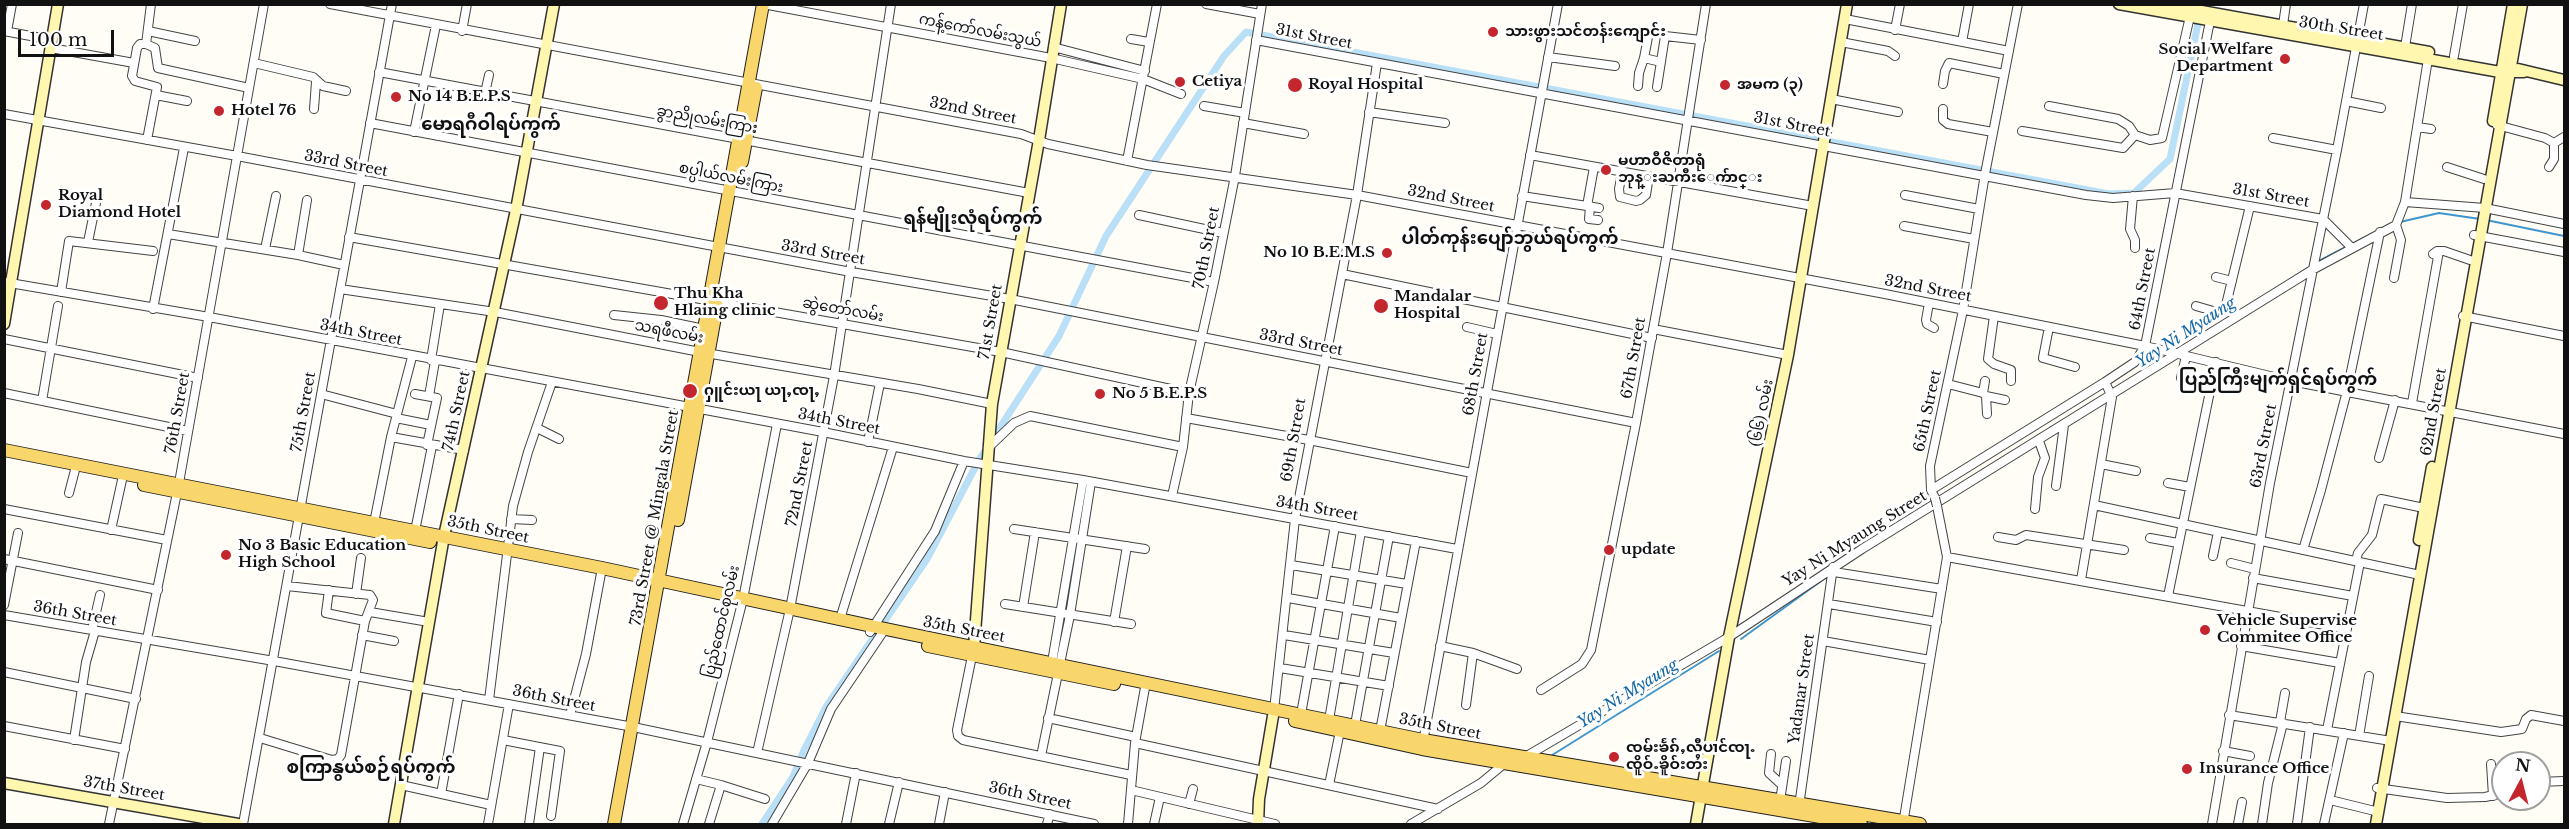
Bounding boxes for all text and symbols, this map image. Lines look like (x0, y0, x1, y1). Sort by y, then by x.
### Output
street label: ကန့်ကော်လမ်းသွယ် (917, 10, 1043, 52)
street label: 30th Street (2297, 13, 2385, 45)
scale bar (21, 18, 117, 56)
street label: 31st Street (1274, 21, 1354, 53)
place label: သားဖွားသင်တန်းကျောင်း (1505, 23, 1666, 41)
marker: သားဖွားသင်တန်းကျောင်း (1486, 25, 1500, 39)
text: 100 m (29, 29, 87, 51)
place label: Social Welfare Department (2159, 41, 2273, 76)
marker: Social Welfare Department (2278, 52, 2292, 66)
place label: Cetiya (1192, 73, 1242, 91)
marker: Cetiya (1173, 75, 1187, 89)
marker: Royal Hospital (1286, 76, 1304, 94)
place label: Royal Hospital (1308, 76, 1423, 94)
place label: အမက (၃) (1737, 76, 1803, 94)
marker: အမက (၃) (1718, 78, 1732, 92)
place label: No 14 B.E.P.S (408, 88, 511, 106)
marker: No 14 B.E.P.S (389, 90, 403, 104)
street label: 32nd Street (928, 94, 1018, 128)
place label: Hotel 76 (231, 102, 296, 120)
street label: ခွာညိုလမ်းကြား (655, 102, 759, 138)
marker: Hotel 76 (212, 104, 226, 118)
street label: 31st Street (1752, 109, 1832, 141)
district label: မောရဂီဝါရပ်ကွက် (421, 114, 561, 136)
street label: 33rd Street (303, 147, 389, 181)
place label: မဟာဝီဇိတာရုံ ဘုန္းႀကီးေက်ာင္း (1618, 152, 1762, 187)
street label: စပ္ပါယ်လမ်းကြား (677, 159, 785, 197)
marker: မဟာဝီဇိတာရုံ ဘုန္းႀကီးေက်ာင္း (1599, 163, 1613, 177)
street label: 31st Street (2231, 180, 2311, 212)
street label: 32nd Street (1406, 182, 1496, 216)
place label: Royal Diamond Hotel (58, 187, 181, 222)
marker: Royal Diamond Hotel (39, 198, 53, 212)
street label: 70th Street (1190, 205, 1224, 291)
district label: ရန်မျိုးလုံရပ်ကွက် (904, 208, 1042, 230)
district label: ပါတ်ကုန်းပျော်ဘွယ်ရပ်ကွက် (1401, 228, 1619, 250)
street label: 33rd Street (780, 237, 866, 269)
place label: No 10 B.E.M.S (1263, 244, 1375, 262)
marker: No 10 B.E.M.S (1380, 246, 1394, 260)
street label: 64th Street (2126, 246, 2160, 332)
street label: 32nd Street (1883, 272, 1973, 306)
street label: 71st Street (976, 283, 1006, 361)
place label: Thu Kha Hlaing clinic (674, 285, 776, 320)
place label: Mandalar Hospital (1394, 288, 1471, 323)
marker: Thu Kha Hlaing clinic (652, 294, 670, 312)
street label: ဆွဲတော်လမ်း (801, 294, 885, 326)
water label: Yay Ni Myaung (2132, 294, 2240, 372)
marker: Mandalar Hospital (1372, 297, 1390, 315)
street label: 34th Street (318, 316, 404, 350)
street label: 67th Street (1618, 316, 1650, 400)
street label: သရဖီလမ်း (633, 317, 705, 347)
street label: 33rd Street (1258, 326, 1344, 360)
street label: 68th Street (1460, 331, 1492, 417)
street label: 62nd Street (2417, 367, 2451, 457)
street label: 65th Street (1911, 368, 1945, 454)
street label: 74th Street (440, 369, 474, 453)
district label: ပြည်ကြီးမျက်ရှင်ရပ်ကွက် (2179, 369, 2377, 391)
street label: 75th Street (288, 370, 320, 454)
street label: 76th Street (162, 371, 194, 455)
street label: (၆၆) လမ်း (1747, 378, 1777, 448)
marker: ႁူင်းယႃ ယႃႇၸႃႇ (681, 382, 699, 400)
place label: ႁူင်းယႃ ယႃႇၸႃႇ (704, 382, 820, 400)
place label: No 5 B.E.P.S (1112, 385, 1207, 403)
marker: No 5 B.E.P.S (1093, 387, 1107, 401)
street label: 69th Street (1278, 397, 1310, 483)
street label: 63rd Street (2247, 402, 2281, 490)
street label: 34th Street (796, 405, 882, 439)
street label: 73rd Street @ Mingala Street (627, 409, 683, 627)
street label: 72nd Street (783, 440, 817, 528)
street label: Yay Ni Myaung Street (1780, 487, 1930, 591)
street label: 34th Street (1274, 493, 1360, 525)
street label: 35th Street (445, 513, 531, 547)
place label: No 3 Basic Education High School (238, 537, 406, 572)
place label: update (1621, 541, 1676, 559)
marker: update (1602, 543, 1616, 557)
marker: No 3 Basic Education High School (219, 548, 233, 562)
street label: ပြည်ထောင်စုလမ်း (700, 564, 744, 680)
street label: 36th Street (32, 598, 118, 630)
place label: Vehicle Supervise Commitee Office (2217, 612, 2357, 647)
street label: 35th Street (921, 613, 1007, 647)
marker: Vehicle Supervise Commitee Office (2198, 623, 2212, 637)
street label: Yadanar Street (1785, 633, 1819, 745)
water label: Yay Ni Myaung (1574, 655, 1682, 733)
street label: 36th Street (511, 682, 597, 716)
street label: 35th Street (1397, 710, 1483, 744)
place label: ၸုမ်းၶႅၵ်ႇလီပၢင်ၸႃႉ ၸိူဝ်ႉၶိူဝ်းတႆး (1626, 739, 1756, 774)
marker: ၸုမ်းၶႅၵ်ႇလီပၢင်ၸႃႉ ၸိူဝ်ႉၶိူဝ်းတႆး (1607, 750, 1621, 764)
north arrow (2491, 751, 2551, 811)
text: N (2514, 754, 2532, 776)
district label: စကြာနွယ်စဉ်ရပ်ကွက် (286, 757, 456, 779)
place label: Insurance Office (2199, 760, 2329, 778)
marker: Insurance Office (2180, 762, 2194, 776)
street label: 37th Street (82, 773, 166, 805)
street label: 36th Street (987, 778, 1073, 814)

